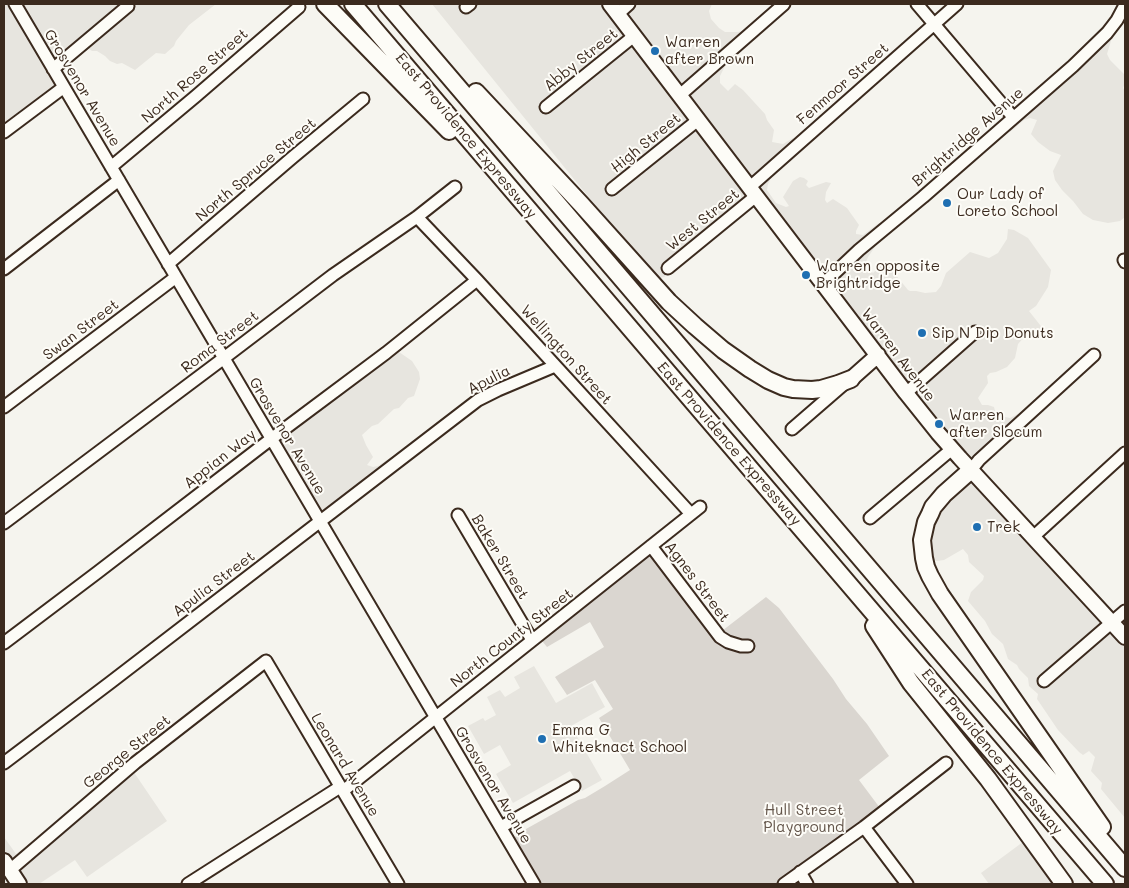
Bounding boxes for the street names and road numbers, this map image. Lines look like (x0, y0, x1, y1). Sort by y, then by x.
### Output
street label: North Rose Street (138, 25, 252, 127)
street label: Abby Street (540, 25, 622, 95)
street label: Grosvenor Avenue (40, 26, 124, 150)
street label: Fenmoor Street (793, 39, 893, 129)
street label: East Providence Expressway (391, 50, 541, 222)
street label: Brightridge Avenue (909, 84, 1027, 190)
street label: High Street (607, 109, 685, 177)
street label: North Spruce Street (192, 114, 320, 226)
street label: West Street (663, 185, 743, 255)
street label: Swan Street (40, 296, 122, 364)
street label: Wellington Street (517, 301, 615, 409)
street label: Warren Avenue (857, 305, 939, 405)
street label: Roma Street (178, 307, 262, 377)
street label: East Providence Expressway (653, 359, 805, 529)
street label: Apulia (465, 362, 513, 398)
street label: Grosvenor Avenue (245, 374, 329, 498)
street label: Appian Way (180, 425, 260, 493)
street label: Baker Street (468, 511, 532, 603)
street label: Agnes Street (661, 538, 733, 626)
street label: Apulia Street (169, 547, 259, 621)
street label: North County Street (447, 585, 577, 691)
street label: East Providence Expressway (917, 666, 1067, 838)
street label: Leonard Avenue (307, 710, 383, 820)
street label: George Street (80, 711, 174, 793)
street label: Grosvenor Avenue (451, 723, 535, 847)

